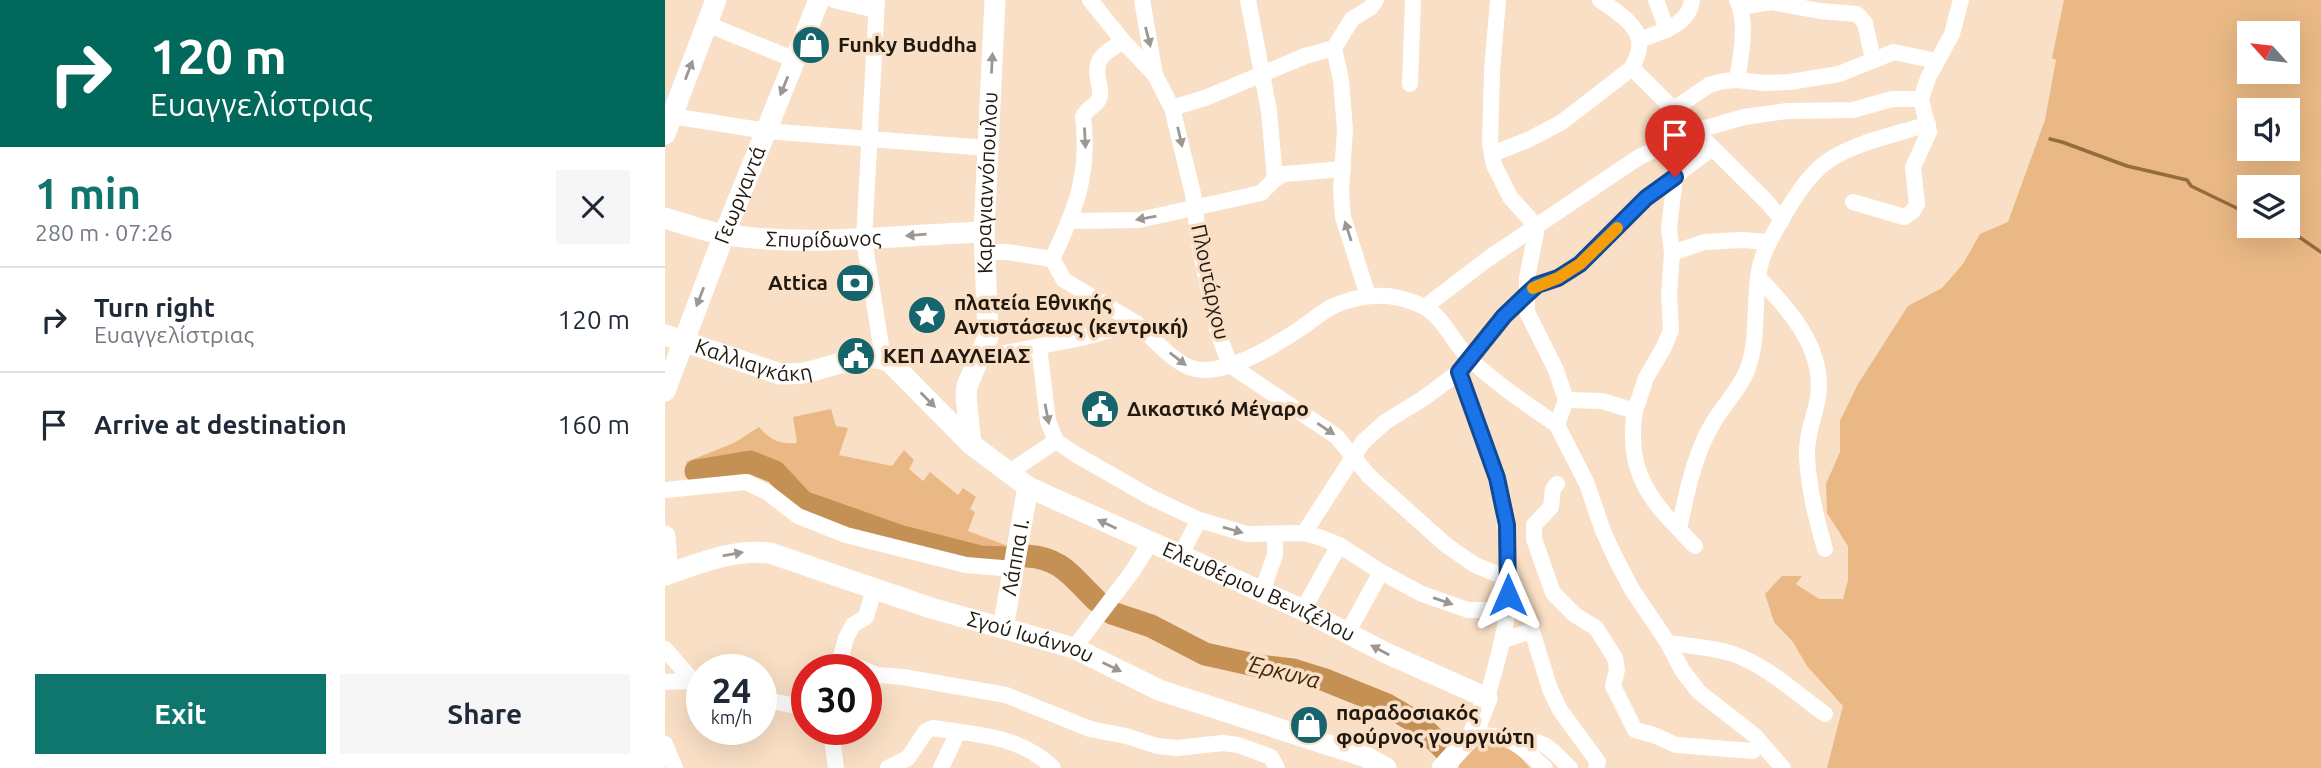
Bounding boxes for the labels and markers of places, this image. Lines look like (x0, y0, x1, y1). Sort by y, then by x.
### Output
shop icon: Funky Buddha (790, 24, 832, 66)
place label: Funky Buddha (838, 32, 977, 56)
pin (1645, 105, 1705, 177)
bank icon: Attica (834, 262, 876, 304)
place label: Attica (768, 270, 828, 294)
place label: πλατεία Εθνικής Αντιστάσεως (κεντρική) (954, 290, 1189, 338)
place icon: πλατεία Εθνικής Αντιστάσεως (κεντρική) (906, 294, 948, 336)
public building icon: ΚΕΠ ΔΑΥΛΕΙΑΣ (835, 335, 877, 377)
place label: ΚΕΠ ΔΑΥΛΕΙΑΣ (883, 343, 1030, 367)
public building icon: Δικαστικό Μέγαρο (1079, 388, 1121, 430)
place label: Δικαστικό Μέγαρο (1127, 396, 1309, 420)
place label: παραδοσιακός φούρνος γουργιώτη (1336, 700, 1535, 748)
shop icon: παραδοσιακός φούρνος γουργιώτη (1288, 704, 1330, 746)

